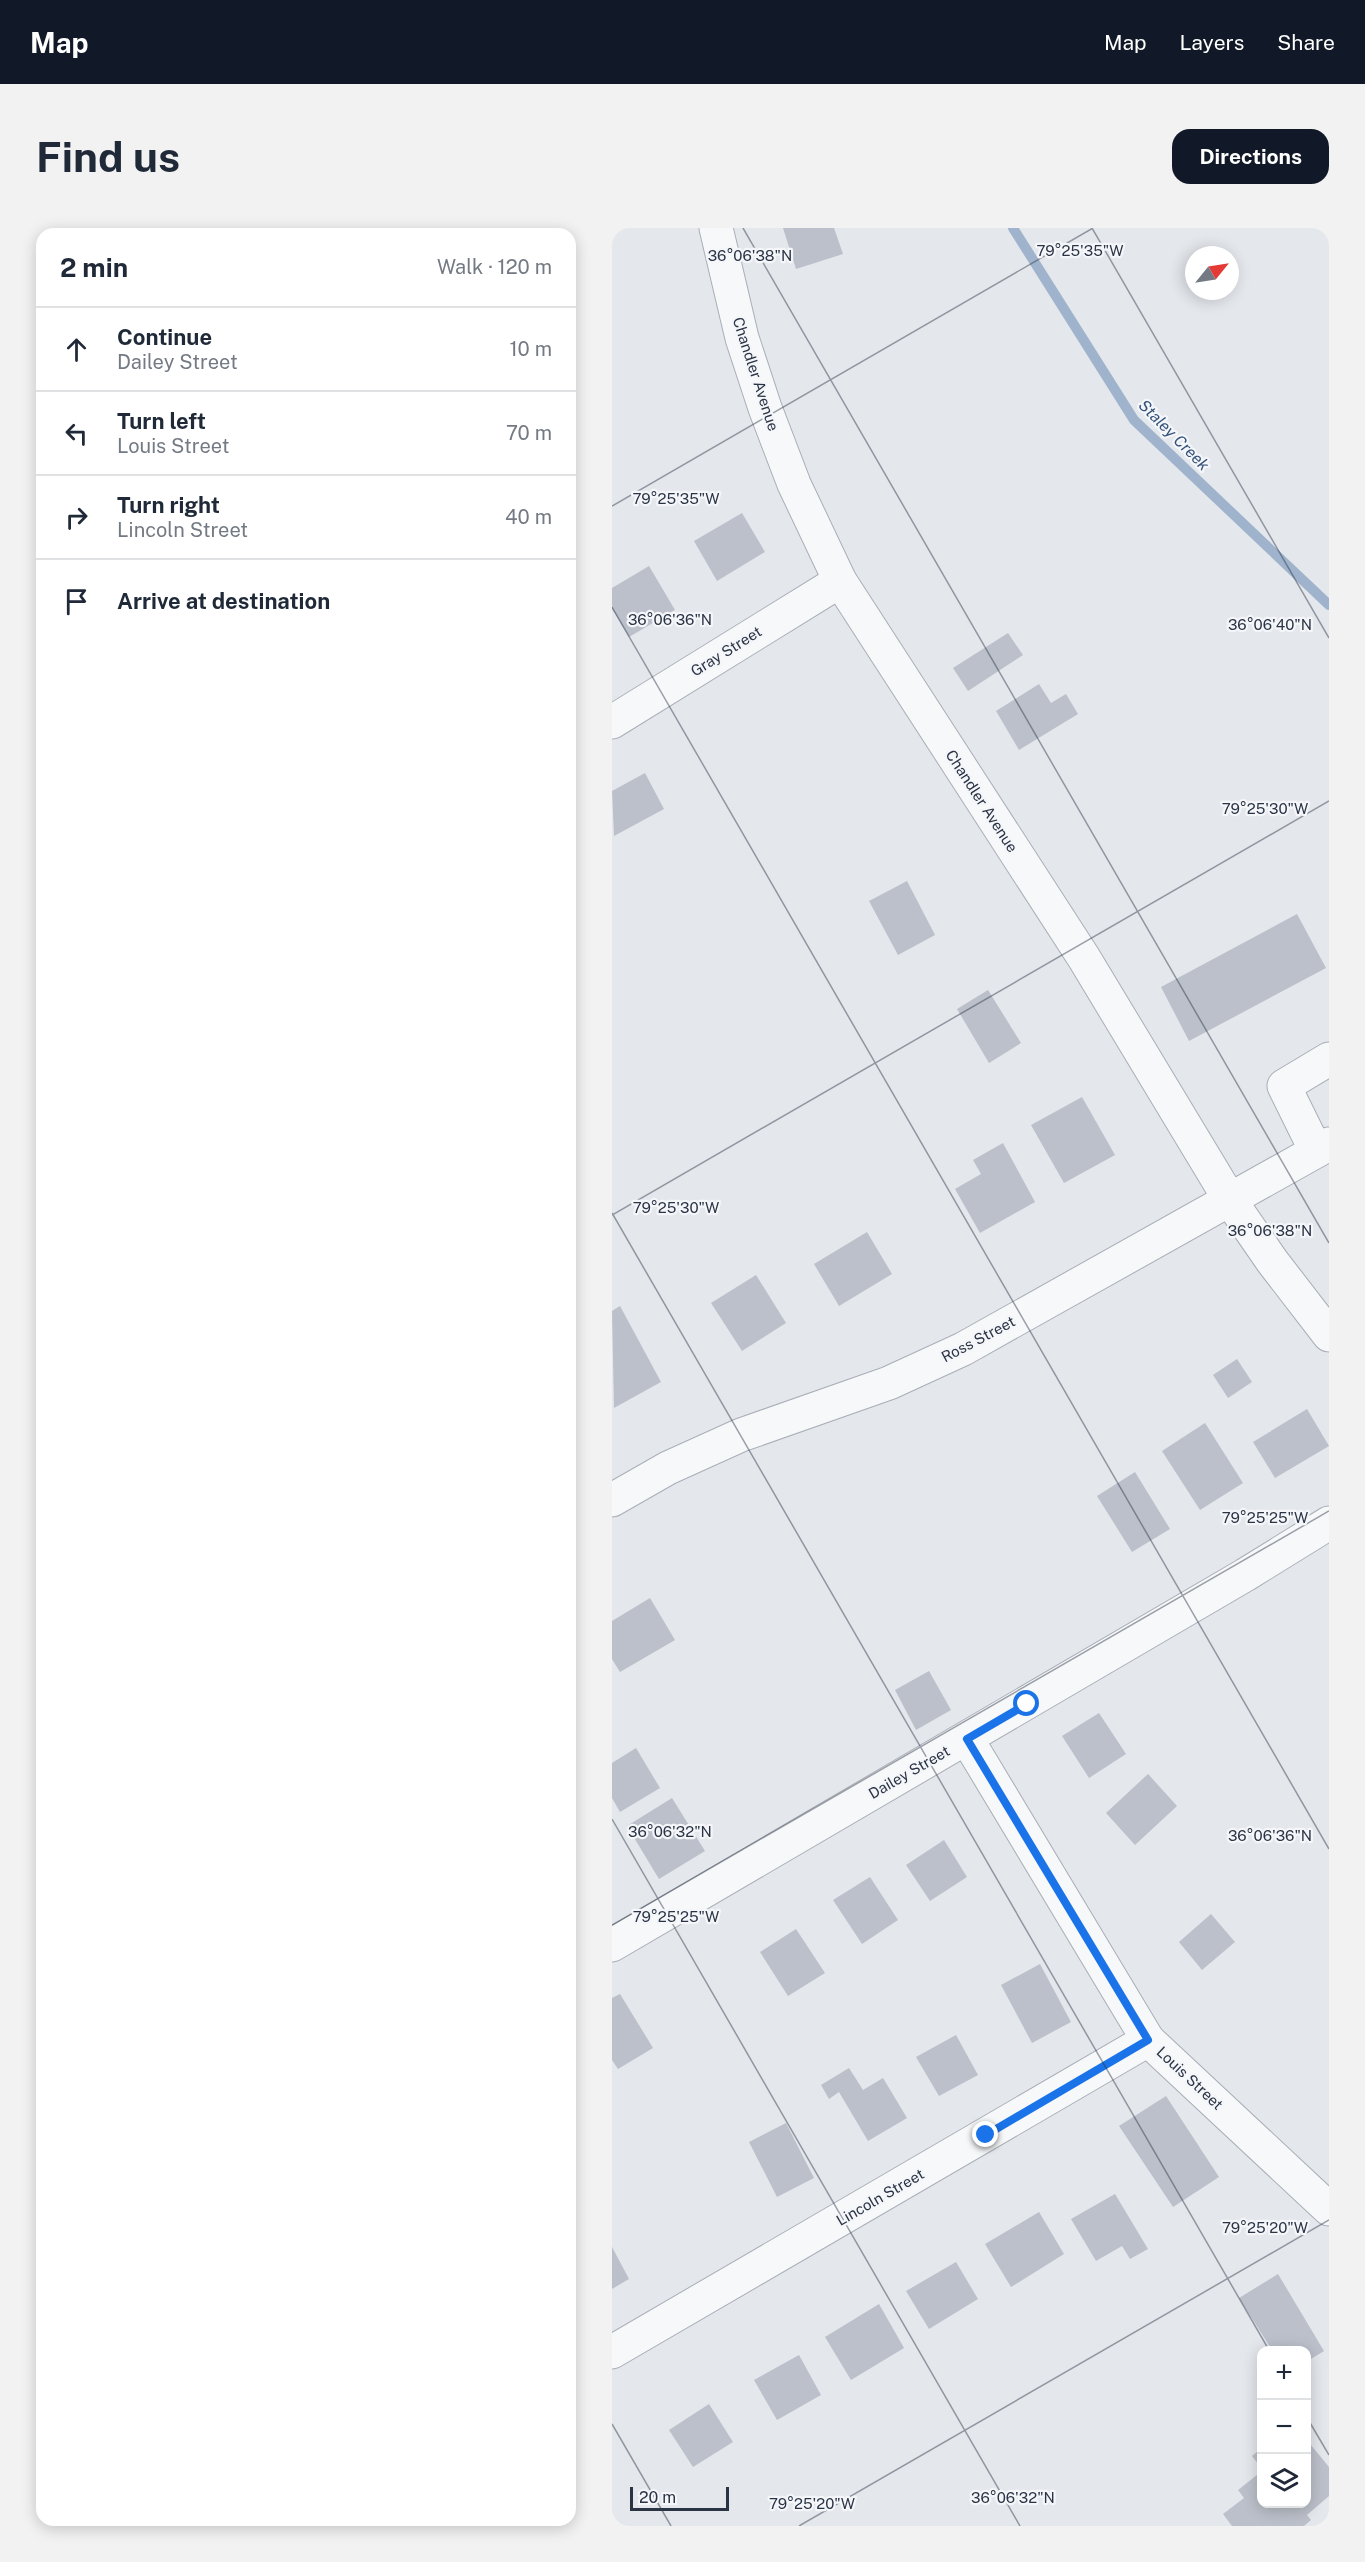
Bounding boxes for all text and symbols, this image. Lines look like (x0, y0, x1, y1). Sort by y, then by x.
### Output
text: Map (30, 26, 89, 59)
text: Map (1104, 30, 1147, 55)
text: Layers (1180, 30, 1244, 55)
text: Share (1277, 30, 1335, 55)
button: Directions (1172, 129, 1329, 184)
text: Find us (36, 132, 180, 181)
text: 79°25'35"W (1036, 242, 1124, 259)
north arrow (1185, 246, 1239, 300)
text: 36°06'38"N (708, 247, 792, 264)
text: 2 min (60, 252, 128, 283)
text: Walk · 120 m (437, 255, 552, 279)
street label: Chandler Avenue (730, 315, 782, 433)
text: Continue (117, 324, 212, 350)
icon: ahead (60, 333, 93, 366)
text: 10 m (509, 337, 552, 361)
text: Dailey Street (117, 350, 238, 374)
water label: Staley Creek (1135, 396, 1214, 475)
text: Turn left (117, 408, 206, 434)
icon: left (60, 417, 93, 450)
text: 70 m (506, 421, 552, 445)
text: Louis Street (117, 434, 229, 458)
text: 79°25'35"W (632, 490, 720, 507)
text: Turn right (117, 492, 220, 518)
icon: right (60, 501, 93, 534)
text: 40 m (505, 505, 552, 529)
text: Lincoln Street (117, 518, 248, 542)
icon: arrive (60, 585, 93, 618)
text: Arrive at destination (117, 588, 330, 614)
text: 36°06'36"N (628, 611, 712, 628)
text: 36°06'40"N (1228, 616, 1312, 633)
street label: Gray Street (688, 622, 765, 679)
street label: Chandler Avenue (943, 747, 1021, 855)
text: 79°25'30"W (1222, 800, 1308, 817)
text: 79°25'30"W (633, 1199, 719, 1216)
text: 36°06'38"N (1228, 1222, 1312, 1239)
street label: Ross Street (938, 1312, 1018, 1365)
text: 79°25'25"W (1222, 1509, 1308, 1526)
route start (1013, 1690, 1039, 1716)
street label: Dailey Street (866, 1742, 953, 1802)
text: 36°06'32"N (628, 1823, 712, 1840)
text: 36°06'36"N (1228, 1827, 1312, 1844)
text: 79°25'25"W (633, 1908, 719, 1925)
street label: Louis Street (1153, 2043, 1227, 2113)
route end (972, 2121, 998, 2147)
street label: Lincoln Street (833, 2165, 927, 2229)
text: 79°25'20"W (1222, 2219, 1308, 2236)
map controls (1257, 2346, 1311, 2508)
button: + (1257, 2346, 1311, 2400)
button: − (1257, 2400, 1311, 2454)
button: layers (1257, 2454, 1311, 2508)
scale bar (630, 2484, 729, 2512)
text: 20 m (639, 2488, 676, 2507)
text: 36°06'32"N (971, 2489, 1055, 2506)
text: 79°25'20"W (769, 2495, 855, 2512)

